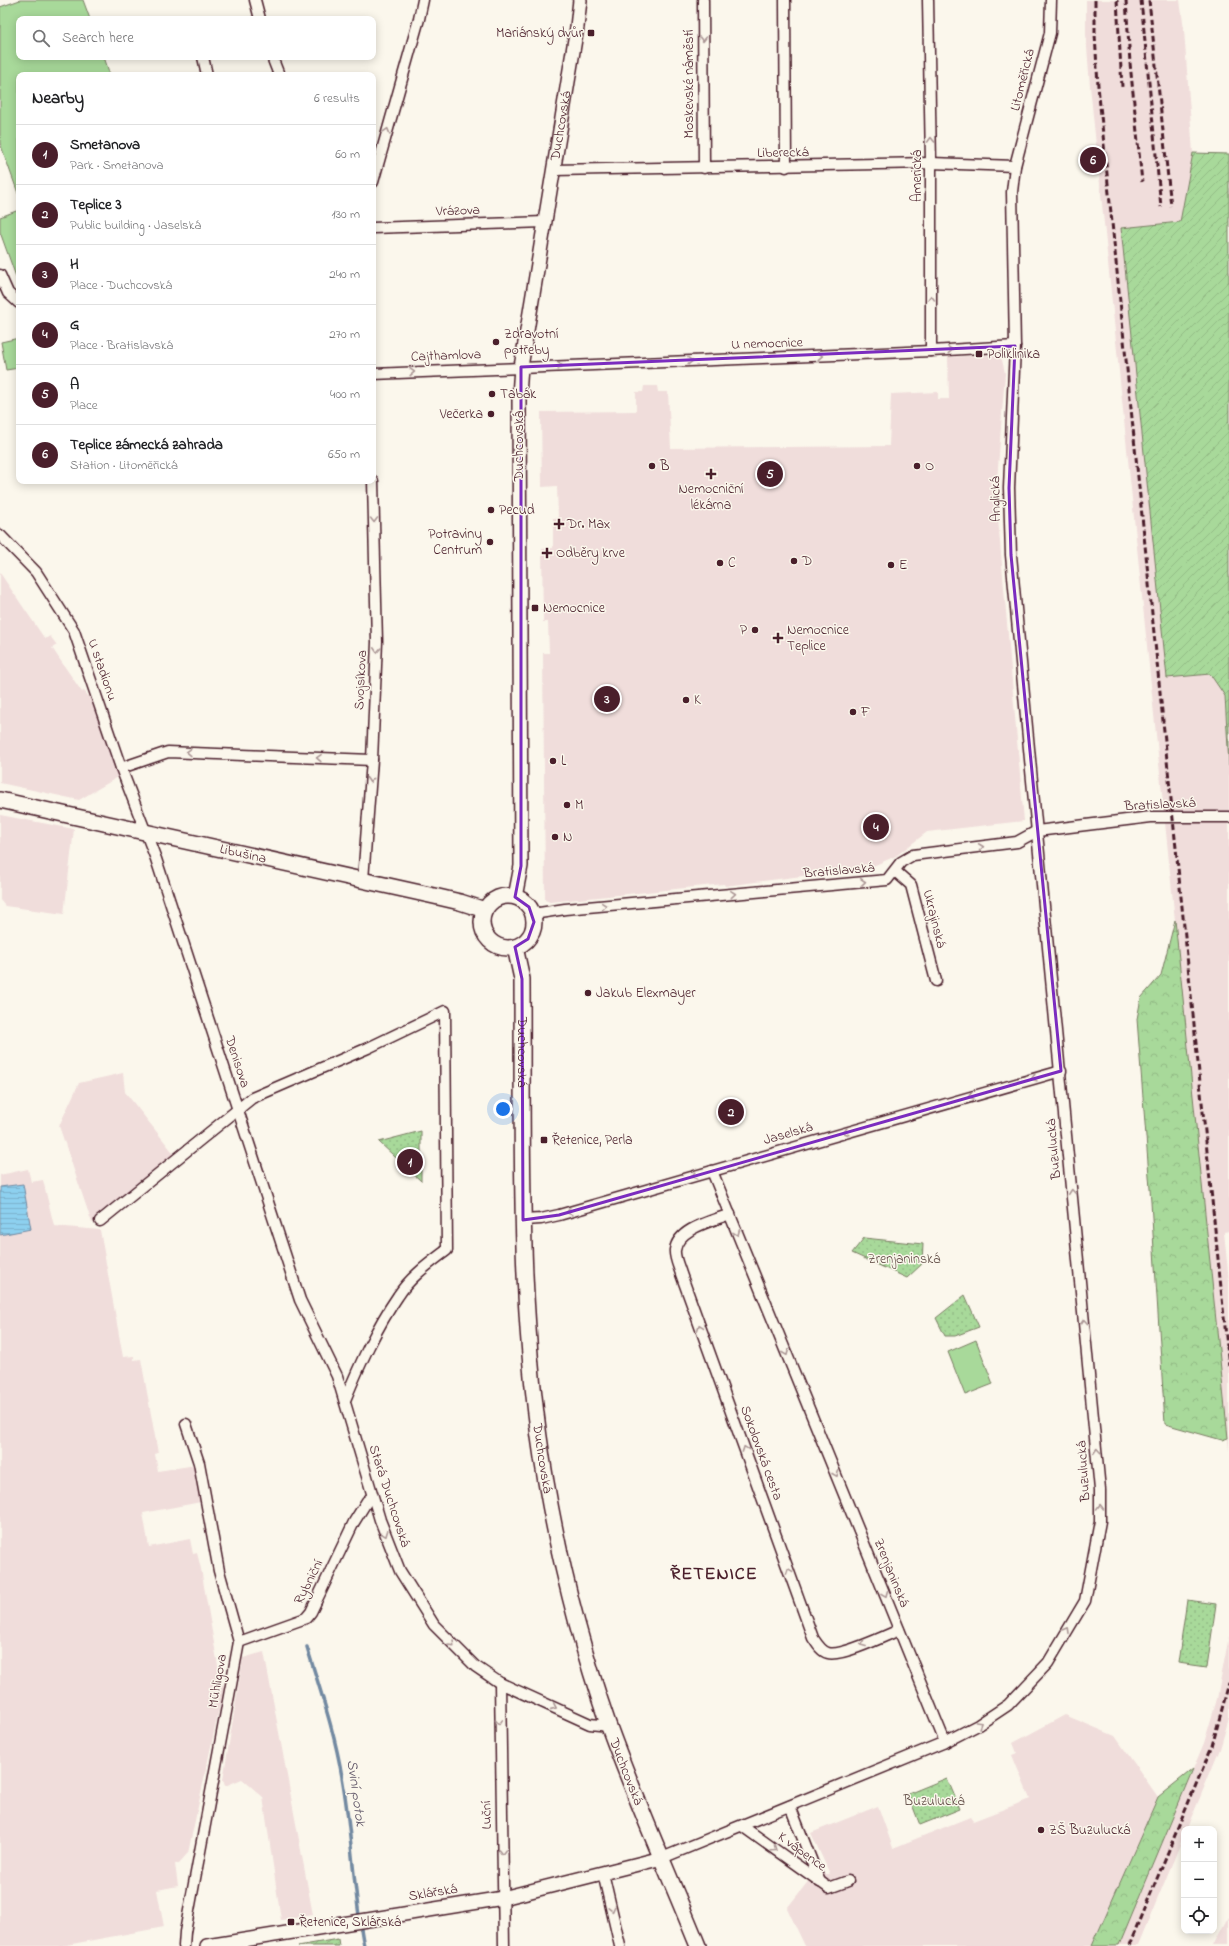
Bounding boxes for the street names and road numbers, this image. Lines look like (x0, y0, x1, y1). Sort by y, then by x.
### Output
street label: Moskevské náměstí (679, 29, 700, 139)
street label: Litoměřická (1005, 47, 1041, 113)
street label: Duchcovská (544, 89, 577, 163)
street label: Liberecká (757, 142, 809, 164)
street label: Americká (907, 150, 928, 202)
street label: Vrázova (435, 200, 480, 222)
street label: U nemocnice (731, 332, 804, 356)
street label: Cajthamlova (410, 344, 482, 368)
street label: Duchcovská (509, 411, 530, 482)
street label: Anglická (985, 476, 1008, 522)
street label: U stadionu (82, 636, 122, 704)
street label: Svojsíkova (349, 649, 373, 711)
street label: Bratislavská (1123, 793, 1196, 817)
street label: Libušina (218, 838, 268, 869)
street label: Bratislavská (802, 857, 875, 885)
street label: Ukrajinská (917, 888, 951, 950)
street label: Duchcovská (512, 1016, 533, 1087)
street label: Denisova (218, 1032, 255, 1091)
street label: Jaselská (761, 1117, 815, 1151)
street label: Buzulucká (1041, 1118, 1067, 1181)
street label: Sokolovská cesta (734, 1403, 788, 1503)
street label: Duchcovská (527, 1421, 558, 1495)
street label: Buzulucká (1071, 1440, 1097, 1503)
street label: Stará Duchcovská (363, 1442, 415, 1550)
street label: Zrenjaninská (868, 1535, 914, 1611)
street label: Rybniční (289, 1555, 330, 1609)
street label: Mühligova (203, 1652, 234, 1710)
street label: Duchcovská (603, 1734, 649, 1808)
street label: Luční (476, 1800, 498, 1830)
street label: K vápence (773, 1827, 831, 1877)
street label: Sklářská (407, 1879, 459, 1907)

